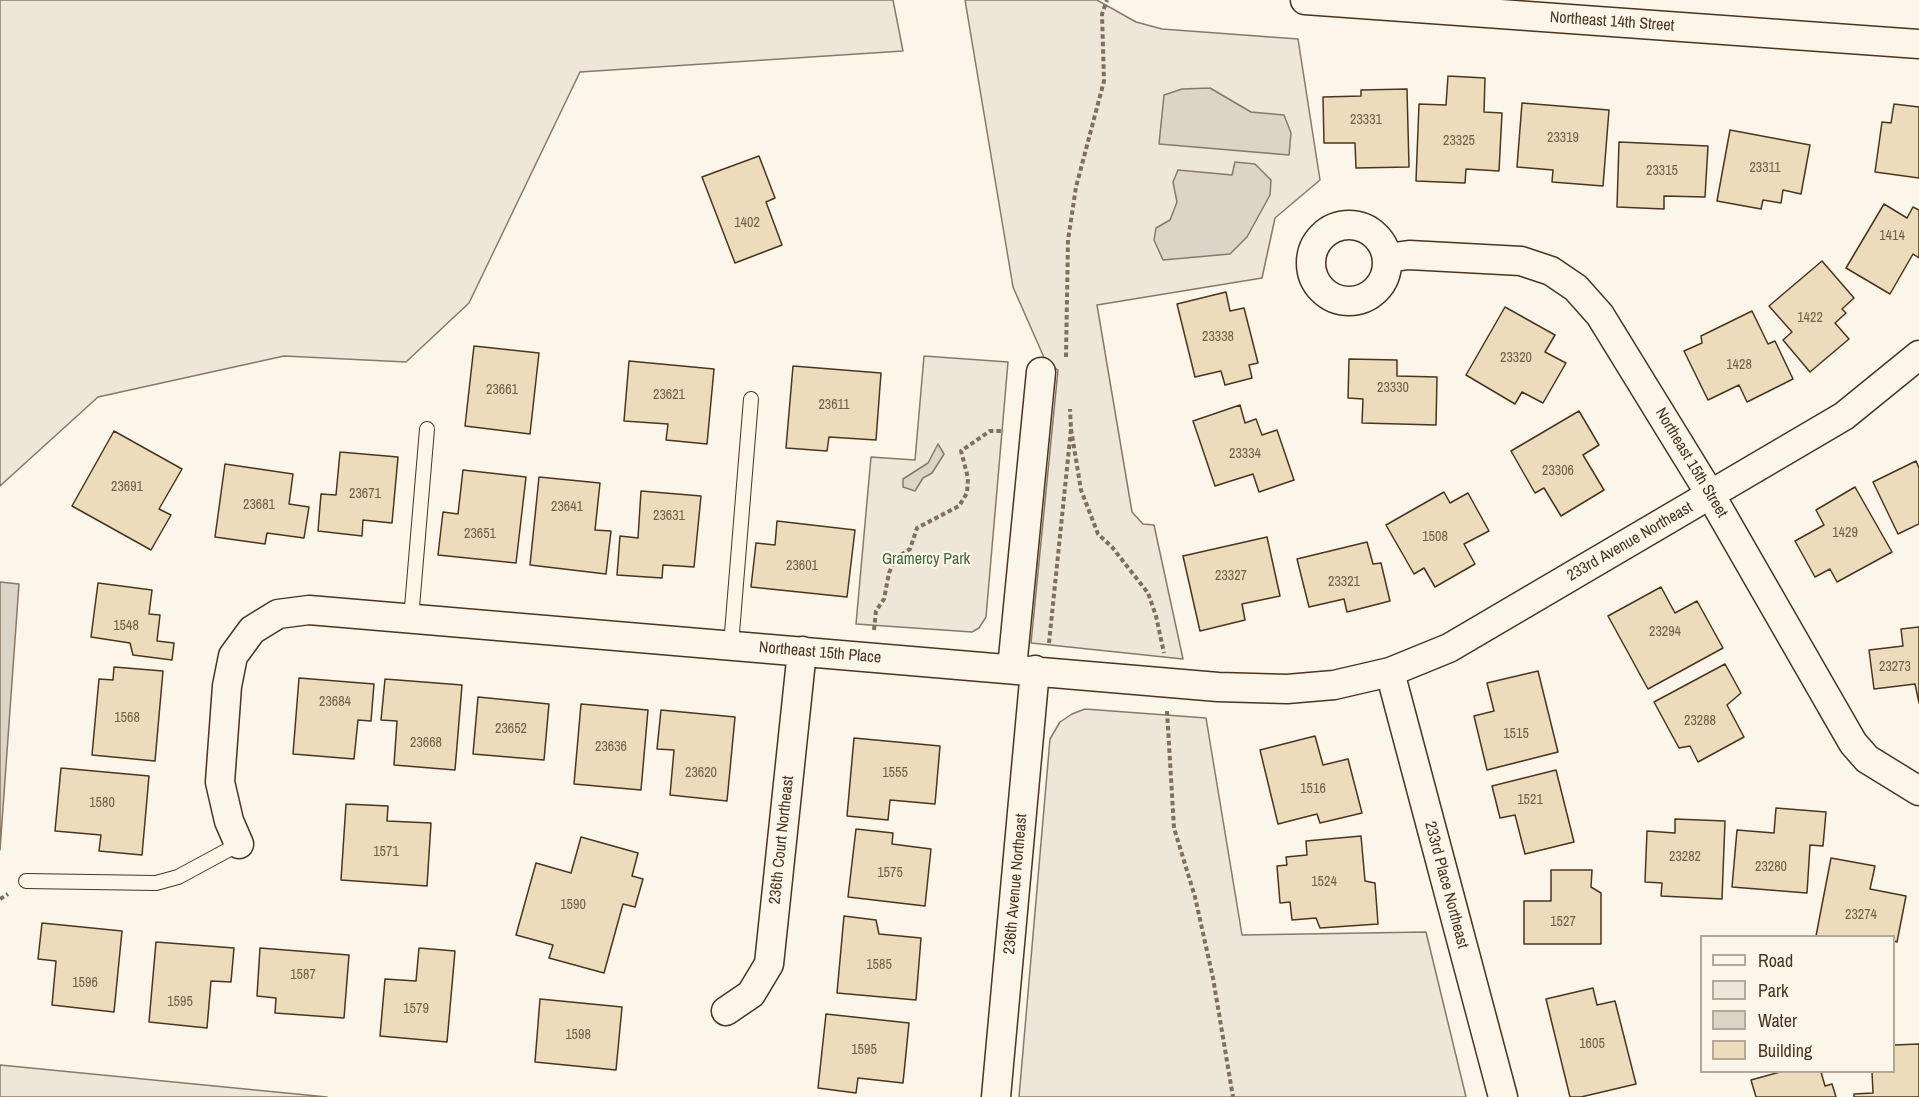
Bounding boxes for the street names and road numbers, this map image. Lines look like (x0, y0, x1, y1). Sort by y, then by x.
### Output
street label: Northeast 14th Street (1549, 8, 1675, 36)
street label: Northeast 15th Street (1651, 405, 1731, 521)
street label: 233rd Avenue Northeast (1564, 498, 1696, 586)
street label: Northeast 15th Place (758, 638, 882, 668)
street label: 236th Court Northeast (766, 775, 798, 905)
street label: 236th Avenue Northeast (1000, 813, 1032, 955)
street label: 233rd Place Northeast (1420, 819, 1472, 951)

